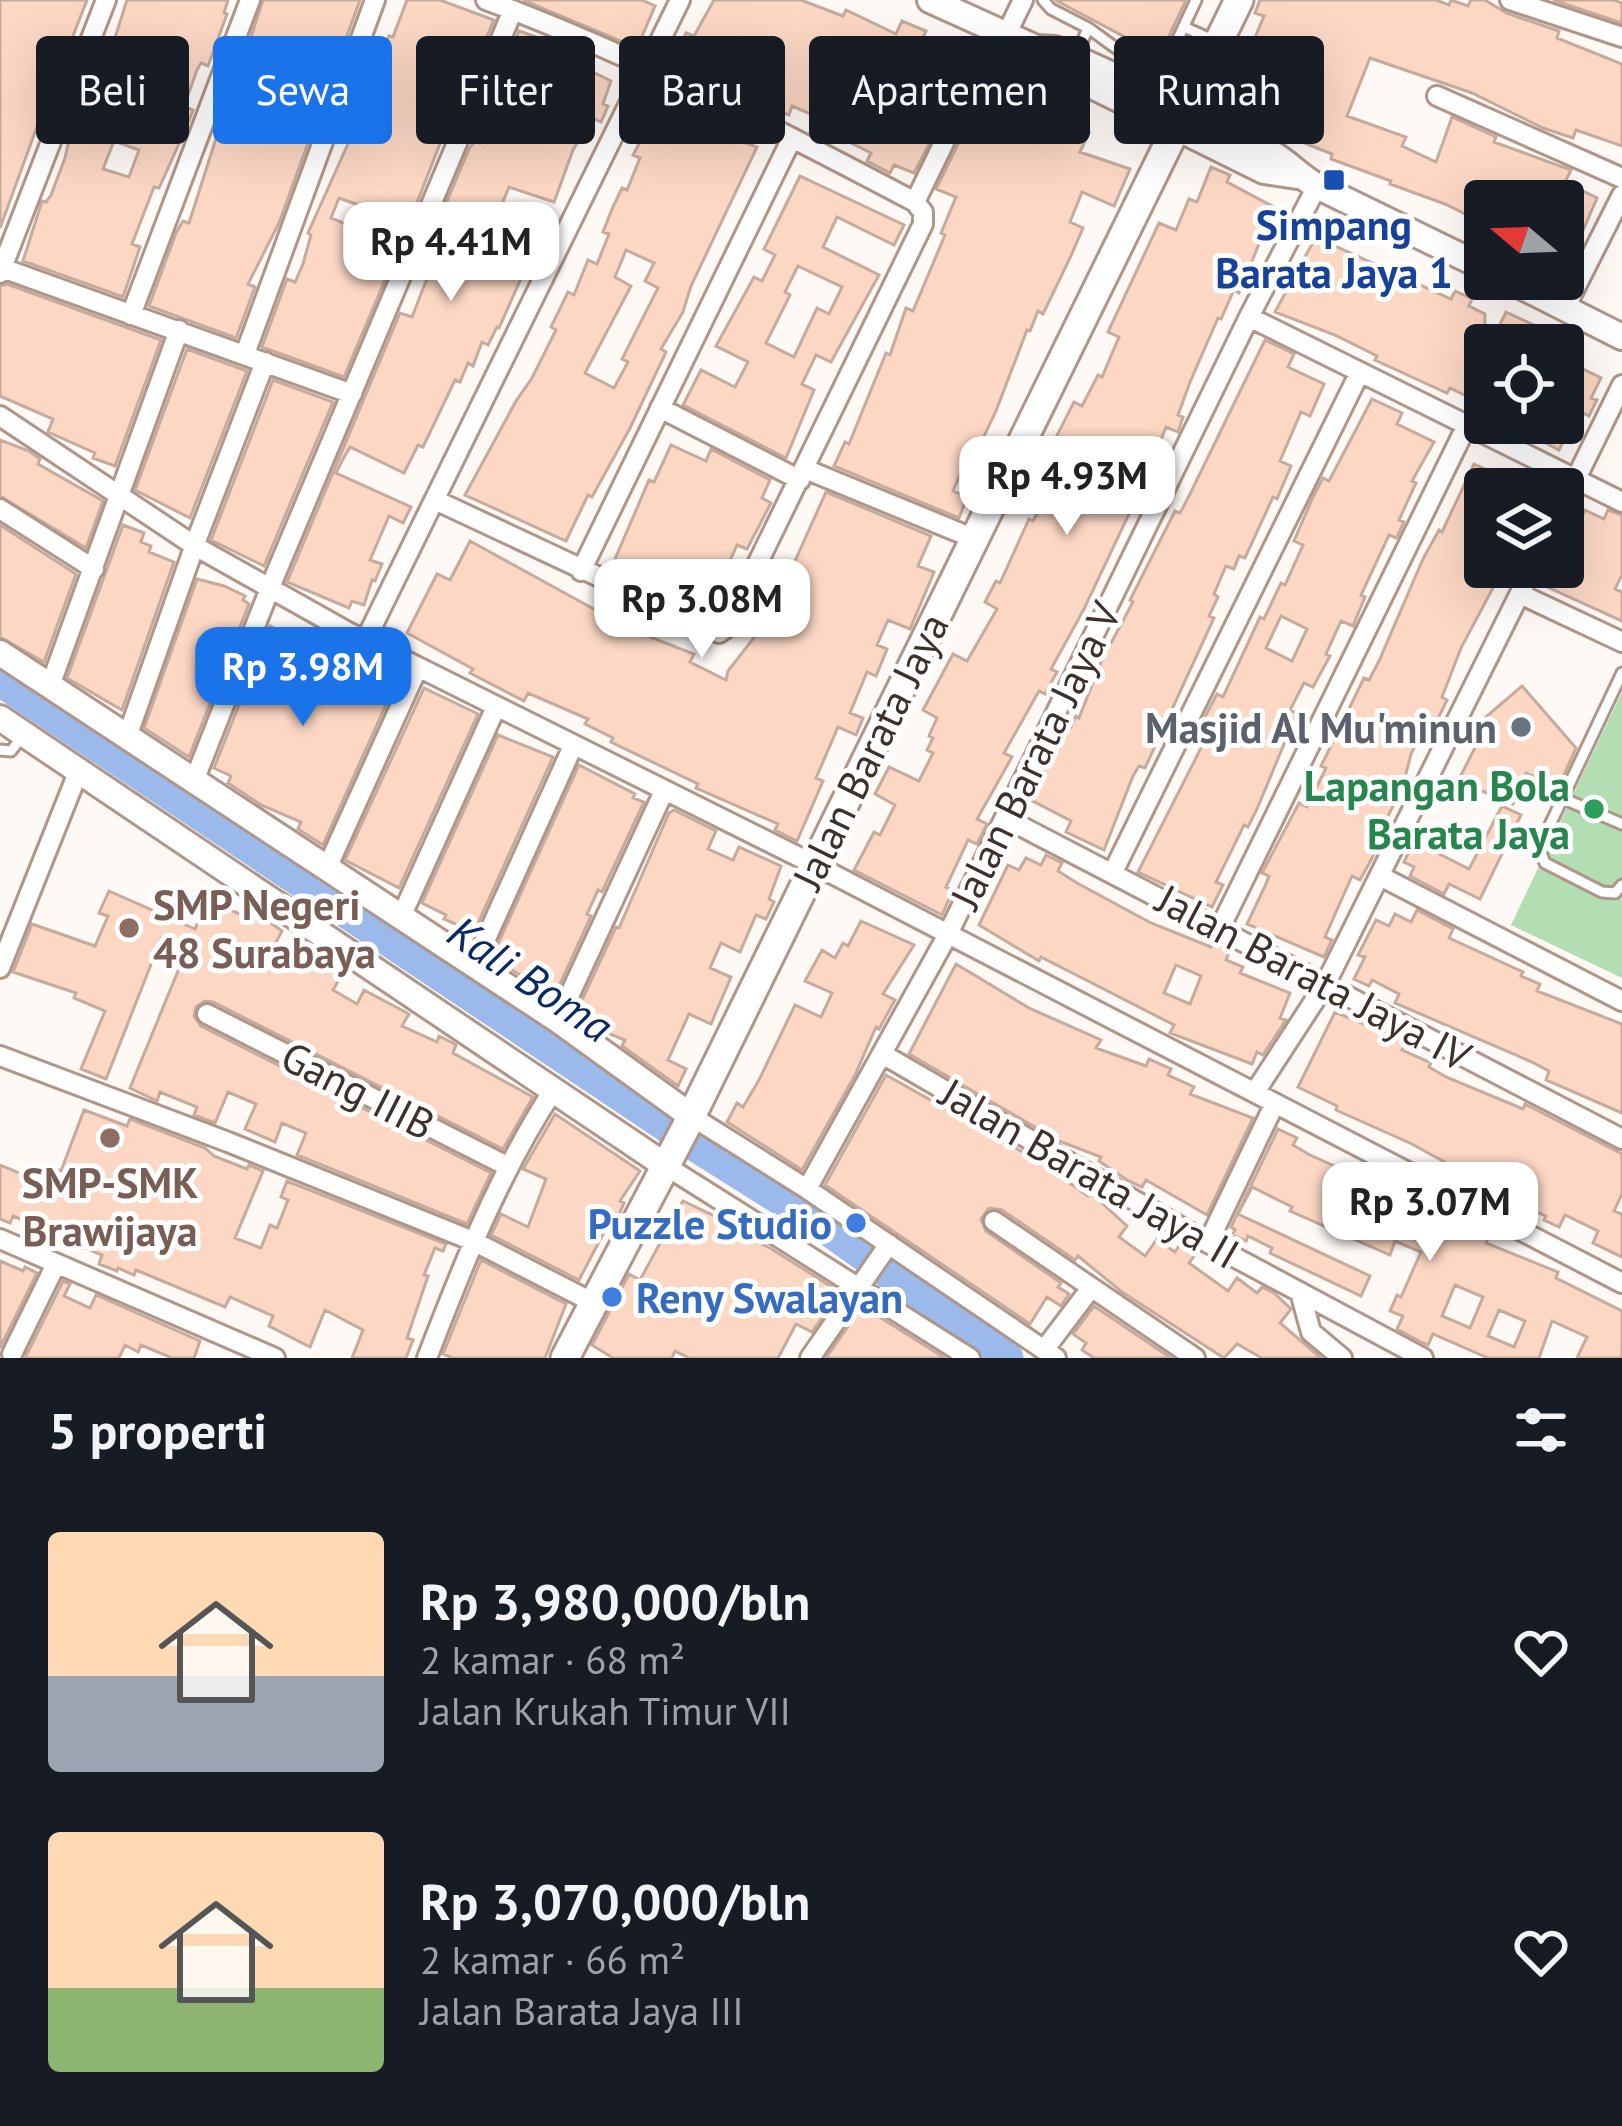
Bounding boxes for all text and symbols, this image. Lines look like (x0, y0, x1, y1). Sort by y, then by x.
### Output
chip: Beli (36, 36, 189, 144)
chip: Sewa (213, 36, 392, 144)
chip: Filter (416, 36, 595, 144)
chip: Baru (619, 36, 785, 144)
chip: Apartemen (809, 36, 1090, 144)
chip: Rumah (1114, 36, 1324, 144)
marker: Simpang Barata Jaya 1 (1321, 167, 1347, 193)
north arrow (1464, 180, 1584, 300)
map controls (1464, 180, 1584, 588)
place label: Simpang Barata Jaya 1 (1215, 197, 1453, 300)
pin: Rp 4.41M (327, 202, 575, 304)
text: Rp 4.41M (370, 215, 532, 266)
button: locate (1464, 324, 1584, 444)
pin: Rp 4.93M (943, 436, 1191, 538)
text: Rp 4.93M (986, 449, 1148, 500)
button: layers (1464, 468, 1584, 588)
pin: Rp 3.08M (578, 559, 826, 661)
text: Rp 3.08M (621, 572, 783, 623)
street label: Jalan Barata Jaya V (936, 593, 1133, 919)
street label: Jalan Barata Jaya (779, 604, 961, 900)
pin: Rp 3.98M (179, 627, 427, 729)
text: Rp 3.98M (222, 640, 384, 691)
place label: Masjid Al Mu'minun (1145, 700, 1497, 755)
marker: Masjid Al Mu'minun (1508, 714, 1534, 740)
place label: Lapangan Bola Barata Jaya (1304, 758, 1570, 861)
marker: Lapangan Bola Barata Jaya (1581, 796, 1607, 822)
street label: Jalan Barata Jaya IV (1146, 870, 1481, 1083)
place label: SMP Negeri 48 Surabaya (153, 877, 376, 980)
water label: Kali Boma (438, 902, 624, 1054)
marker: SMP Negeri 48 Surabaya (116, 915, 142, 941)
street label: Gang IIIB (272, 1028, 444, 1152)
street label: Jalan Barata Jaya II (929, 1064, 1249, 1281)
marker: SMP-SMK Brawijaya (97, 1125, 123, 1151)
place label: SMP-SMK Brawijaya (22, 1155, 198, 1258)
pin: Rp 3.07M (1306, 1162, 1554, 1264)
text: Rp 3.07M (1349, 1175, 1511, 1226)
place label: Puzzle Studio (588, 1196, 832, 1251)
marker: Puzzle Studio (843, 1210, 869, 1236)
place label: Reny Swalayan (636, 1270, 903, 1325)
marker: Reny Swalayan (599, 1284, 625, 1310)
text: 5 properti (48, 1397, 267, 1463)
icon: filters (1508, 1397, 1574, 1463)
text: Rp 3,980,000/bln (420, 1568, 810, 1634)
icon: home (144, 1580, 288, 1724)
icon: heart (1508, 1619, 1574, 1685)
text: 2 kamar · 68 m² (420, 1634, 685, 1685)
text: Jalan Krukah Timur VII (420, 1685, 791, 1736)
text: Rp 3,070,000/bln (420, 1868, 810, 1934)
icon: home (144, 1880, 288, 2024)
icon: heart (1508, 1919, 1574, 1985)
text: 2 kamar · 66 m² (420, 1934, 685, 1985)
text: Jalan Barata Jaya III (420, 1985, 744, 2036)

